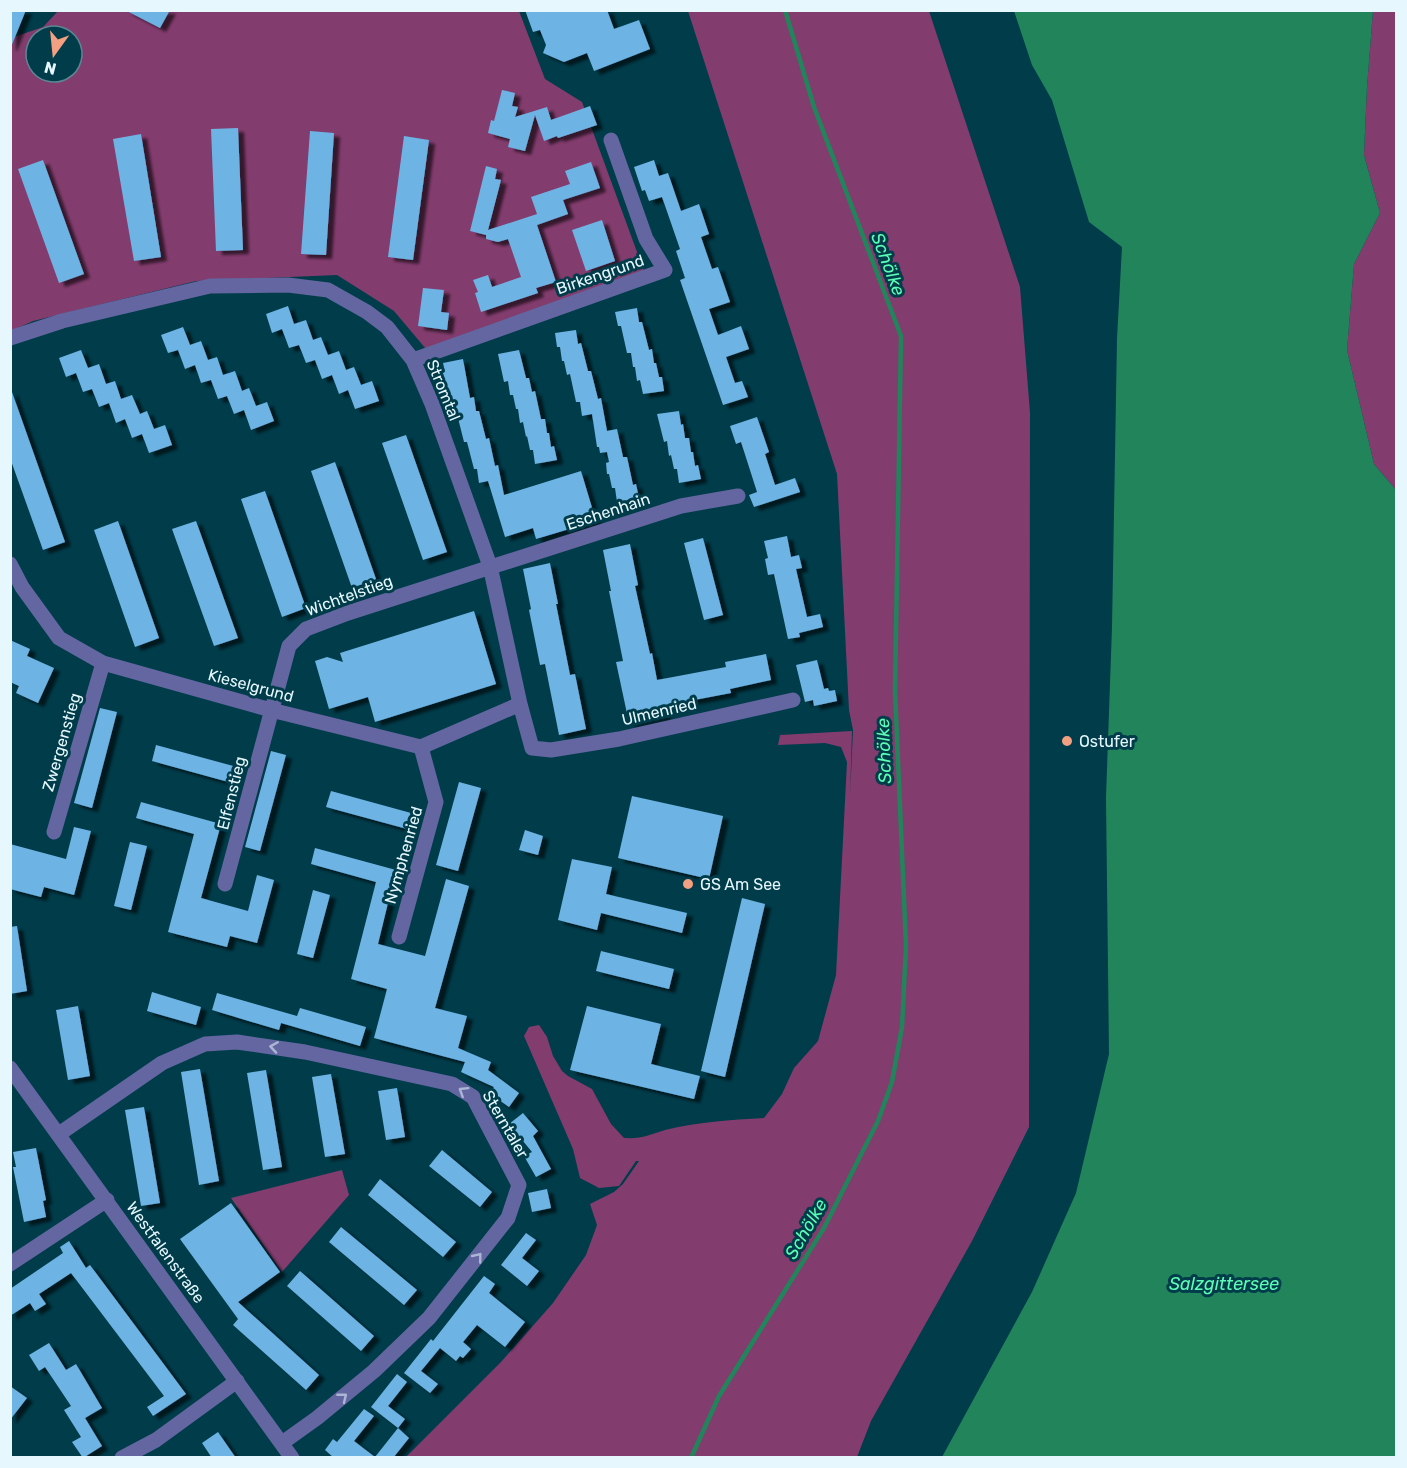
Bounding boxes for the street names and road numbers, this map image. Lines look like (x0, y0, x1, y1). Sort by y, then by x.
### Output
street label: Birkengrund (554, 251, 647, 298)
street label: Stromtal (423, 357, 464, 424)
street label: Eschenhain (564, 489, 653, 534)
street label: Wichtelstieg (303, 571, 395, 620)
street label: Kieselgrund (206, 665, 296, 706)
street label: Zwergenstieg (38, 691, 85, 794)
street label: Ulmenried (620, 694, 698, 729)
street label: Elfenstieg (213, 754, 250, 832)
street label: Nymphenried (380, 804, 426, 906)
street label: Sterntaler (479, 1087, 533, 1161)
street label: Westfalenstraße (122, 1198, 209, 1307)

